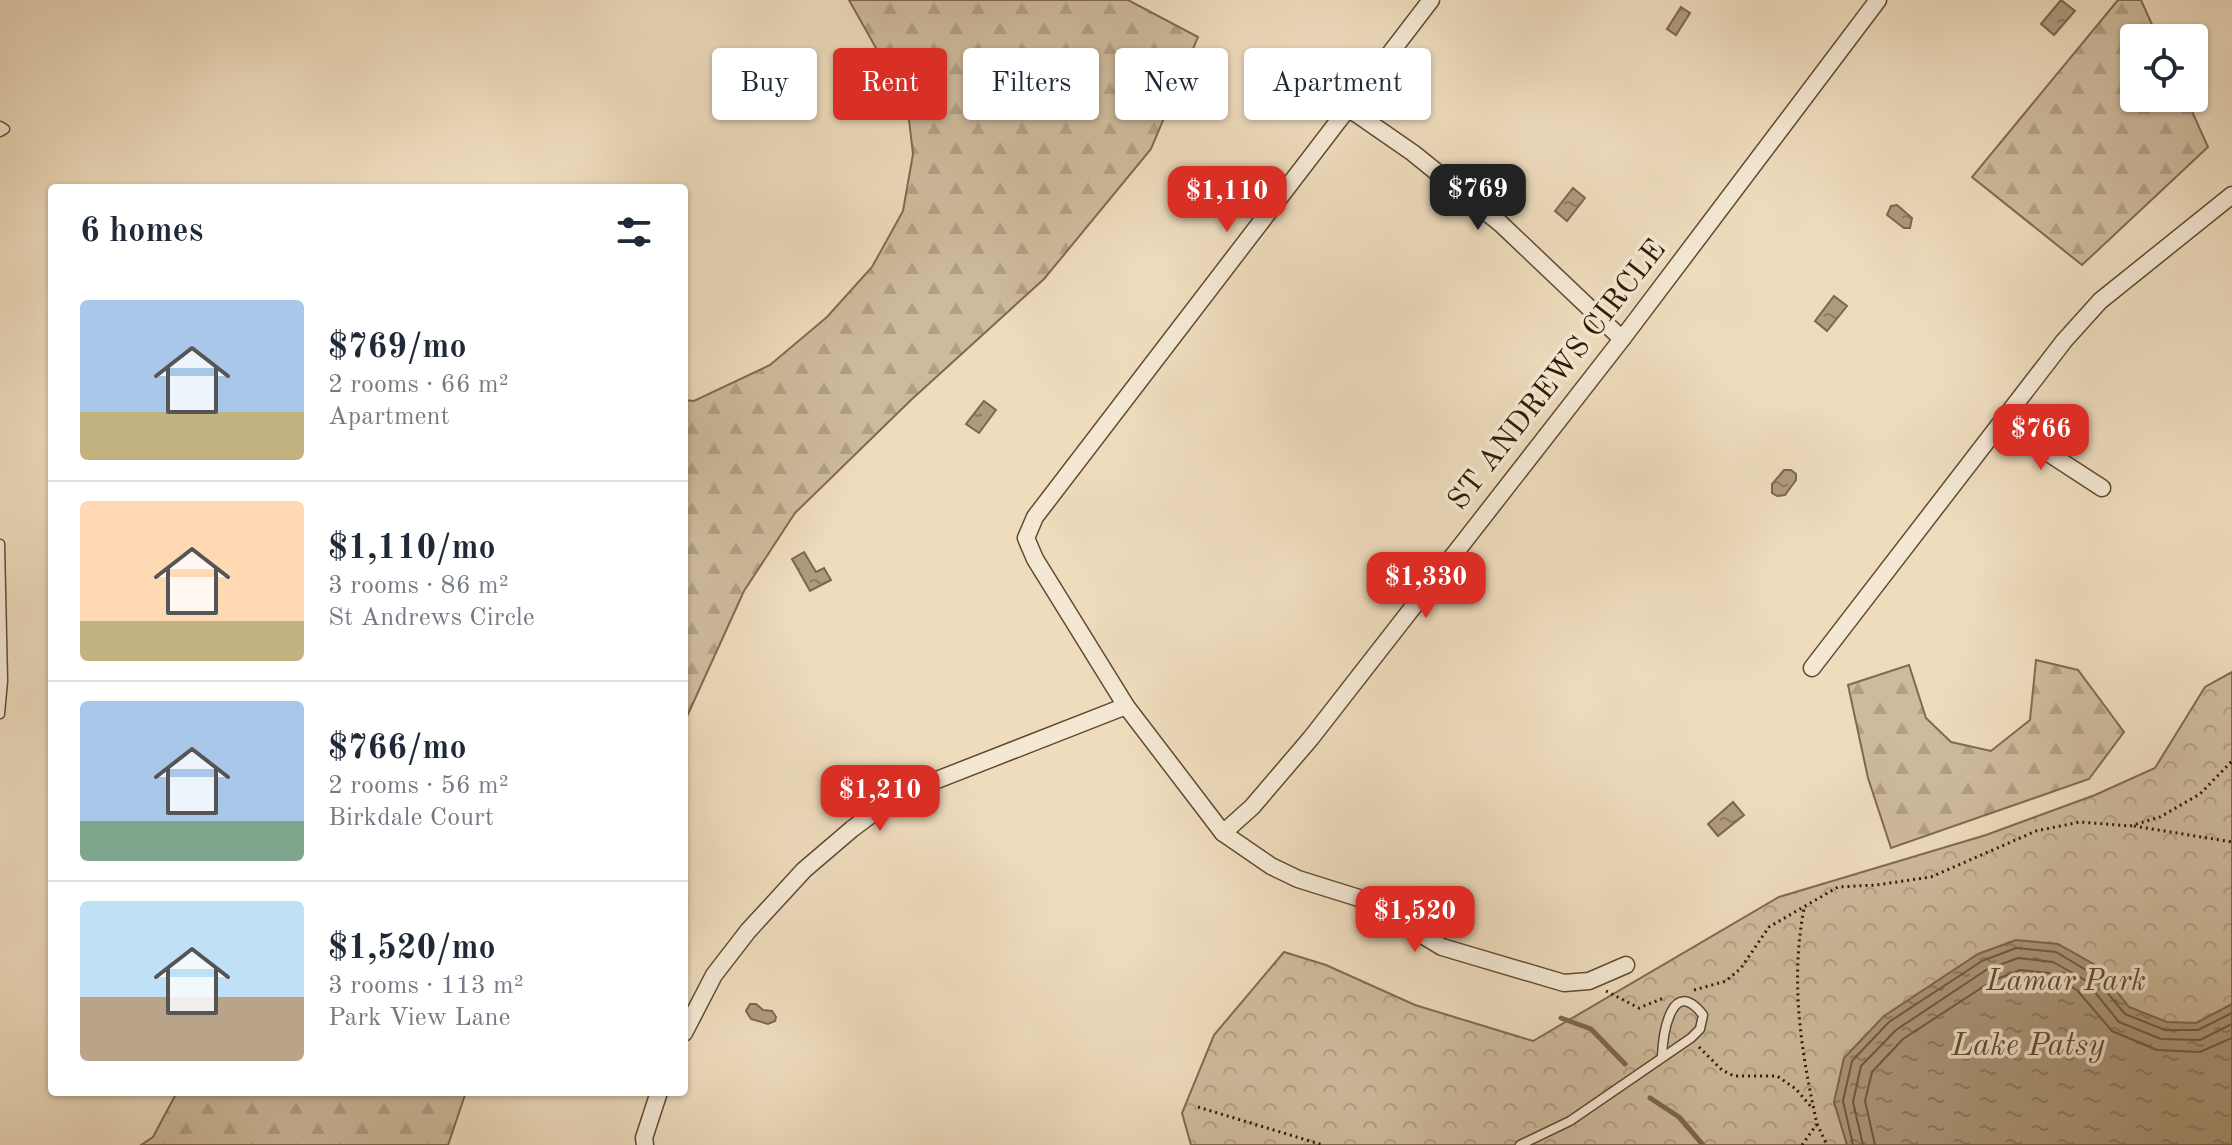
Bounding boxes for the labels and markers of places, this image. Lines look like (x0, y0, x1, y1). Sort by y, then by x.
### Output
pin: $769 (1431, 164, 1525, 232)
pin: $1,110 (1162, 166, 1292, 234)
pin: $766 (1994, 404, 2088, 472)
pin: $1,330 (1361, 552, 1491, 620)
pin: $1,210 (815, 765, 945, 833)
pin: $1,520 (1350, 886, 1480, 954)

